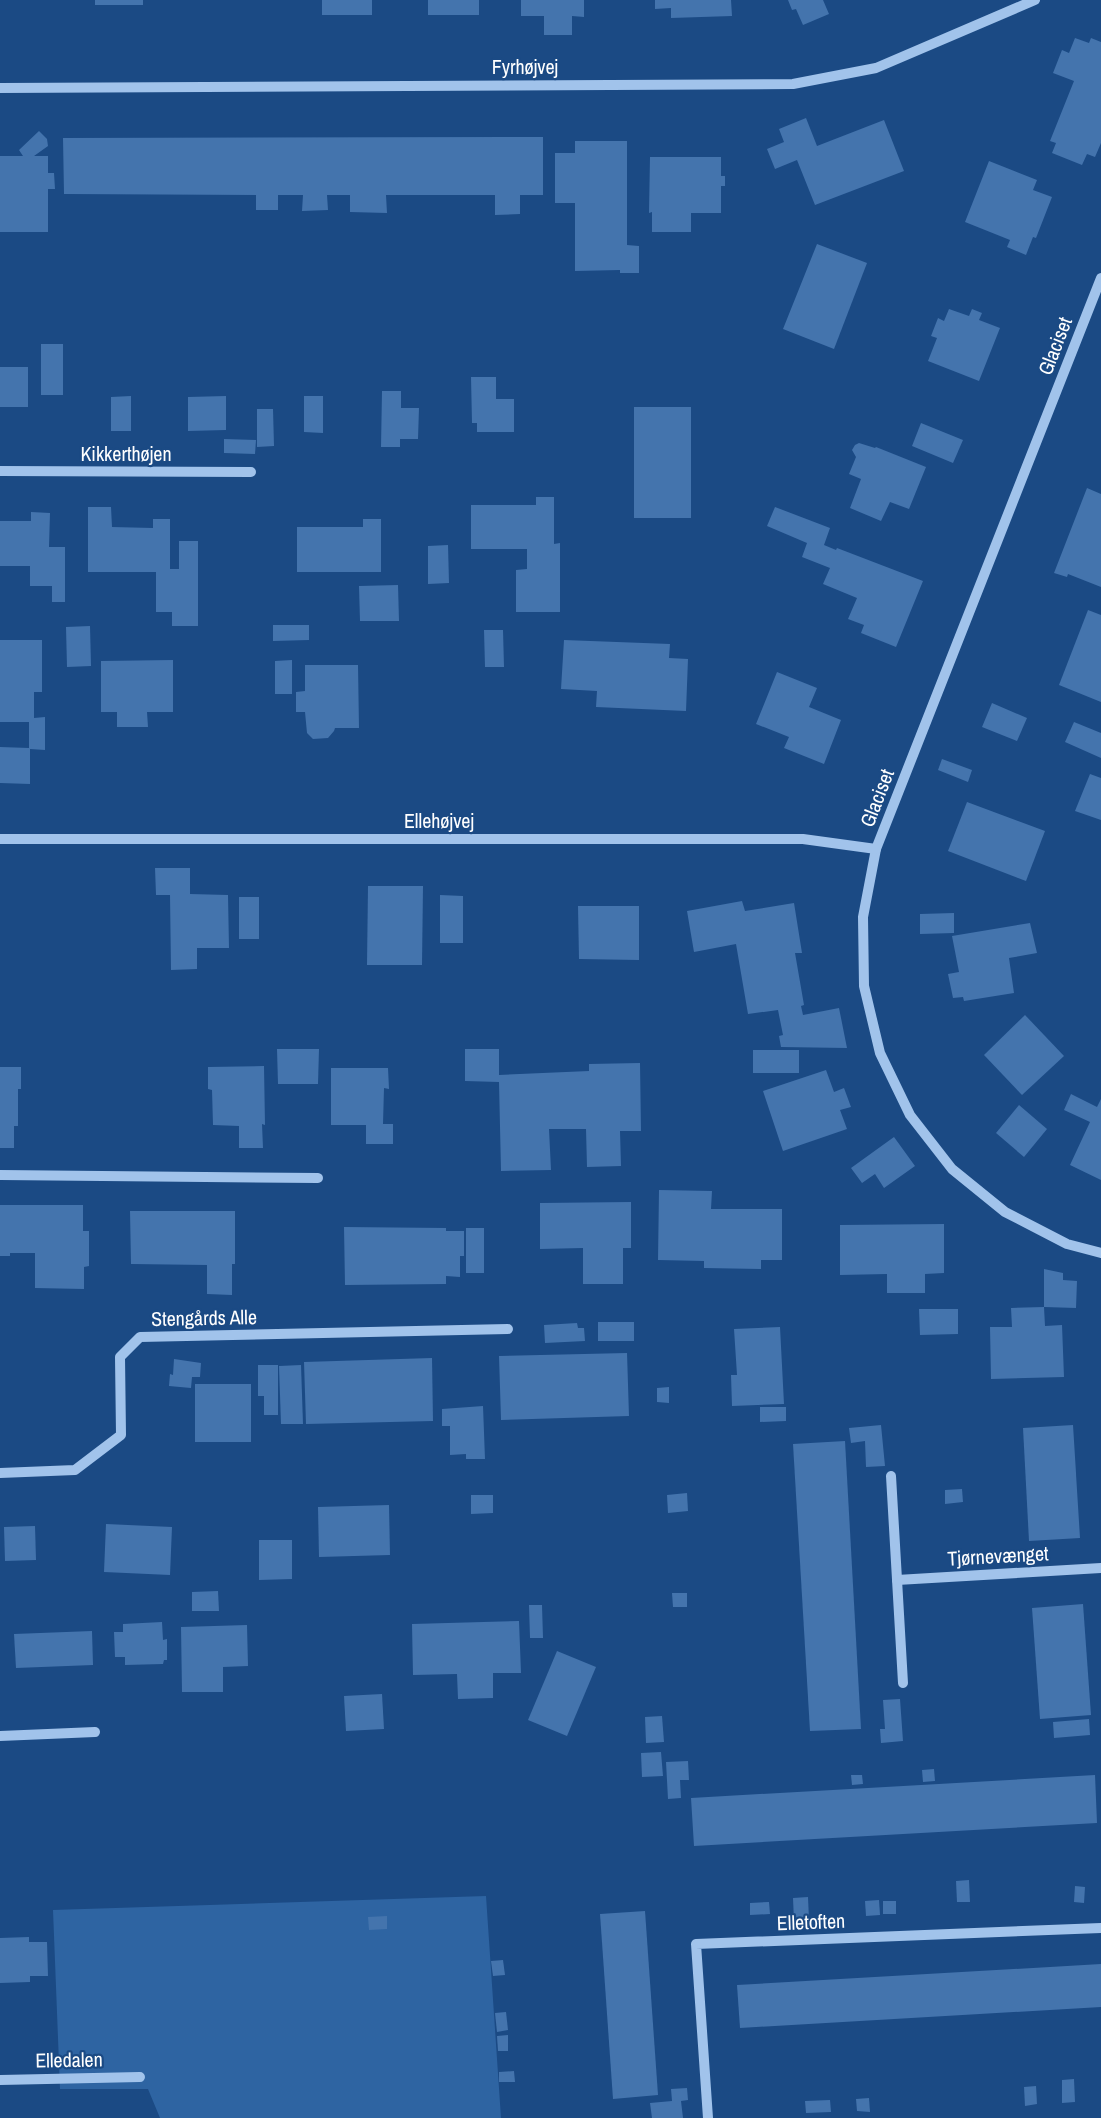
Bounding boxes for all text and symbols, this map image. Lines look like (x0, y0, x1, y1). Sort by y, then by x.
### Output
street label: Fyrhøjvej (492, 53, 558, 80)
street label: Glaciset (1031, 312, 1078, 379)
street label: Kikkerthøjen (80, 440, 172, 467)
street label: Glaciset (853, 764, 900, 831)
street label: Ellehøjvej (404, 807, 474, 834)
street label: Stengårds Alle (151, 1303, 257, 1332)
street label: Tjørnevænget (947, 1539, 1050, 1572)
street label: Elletoften (776, 1907, 846, 1936)
street label: Elledalen (35, 2045, 103, 2074)

